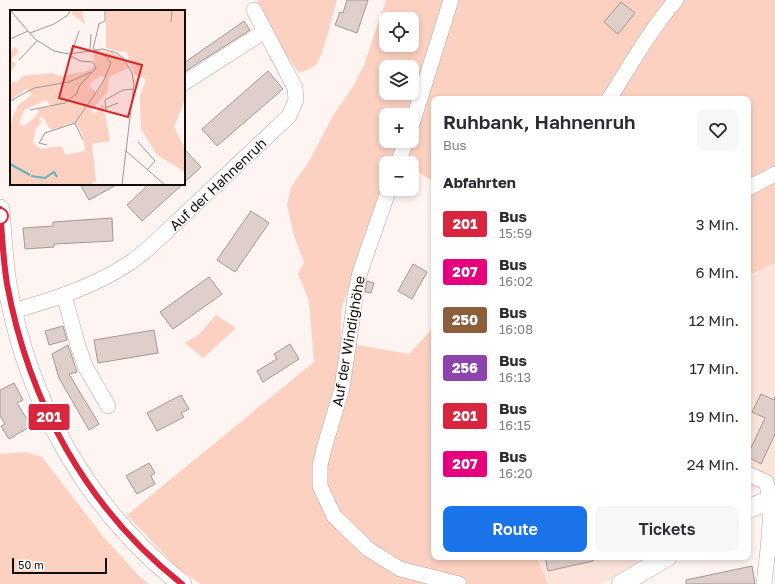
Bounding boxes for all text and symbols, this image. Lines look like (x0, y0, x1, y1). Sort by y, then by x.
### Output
inset map (10, 10, 185, 185)
map controls (379, 12, 419, 196)
button: locate (379, 12, 419, 52)
button: layers (379, 60, 419, 100)
button: + (379, 108, 419, 148)
button: heart (697, 109, 739, 151)
text: Ruhbank, Hahnenruh (443, 110, 636, 133)
street label: Auf der Hahnenruh (165, 134, 269, 233)
text: Bus (443, 137, 466, 153)
button: − (379, 156, 419, 196)
text: Abfahrten (443, 173, 516, 191)
unlabelled marker (0, 207, 9, 225)
text: Bus (499, 207, 527, 225)
text: 201 (453, 215, 477, 232)
text: 3 Min. (696, 215, 739, 233)
text: 15:59 (499, 225, 532, 241)
text: Bus (499, 255, 527, 273)
text: 207 (452, 263, 478, 280)
text: 6 Min. (696, 263, 739, 281)
text: 16:02 (499, 273, 533, 289)
street label: Auf der Windighöhe (328, 274, 368, 408)
text: Bus (499, 303, 527, 321)
text: 250 (452, 311, 478, 328)
text: 12 Min. (689, 311, 739, 329)
text: 16:08 (499, 321, 533, 337)
text: Bus (499, 351, 527, 369)
text: 256 (452, 359, 478, 376)
text: 17 Min. (689, 359, 739, 377)
text: 16:13 (499, 369, 531, 385)
text: Bus (499, 399, 527, 417)
line badge: 201 (26, 404, 72, 430)
text: 201 (453, 407, 477, 424)
text: 19 Min. (688, 407, 739, 425)
text: 201 (37, 408, 61, 425)
text: 16:15 (499, 417, 531, 433)
text: Bus (499, 447, 527, 465)
text: 207 (452, 455, 478, 472)
text: 24 Min. (687, 455, 739, 473)
text: 16:20 (499, 465, 533, 481)
button: Route (443, 506, 587, 552)
button: Tickets (595, 506, 739, 552)
scale bar (12, 556, 107, 575)
text: 50 m (18, 558, 44, 571)

